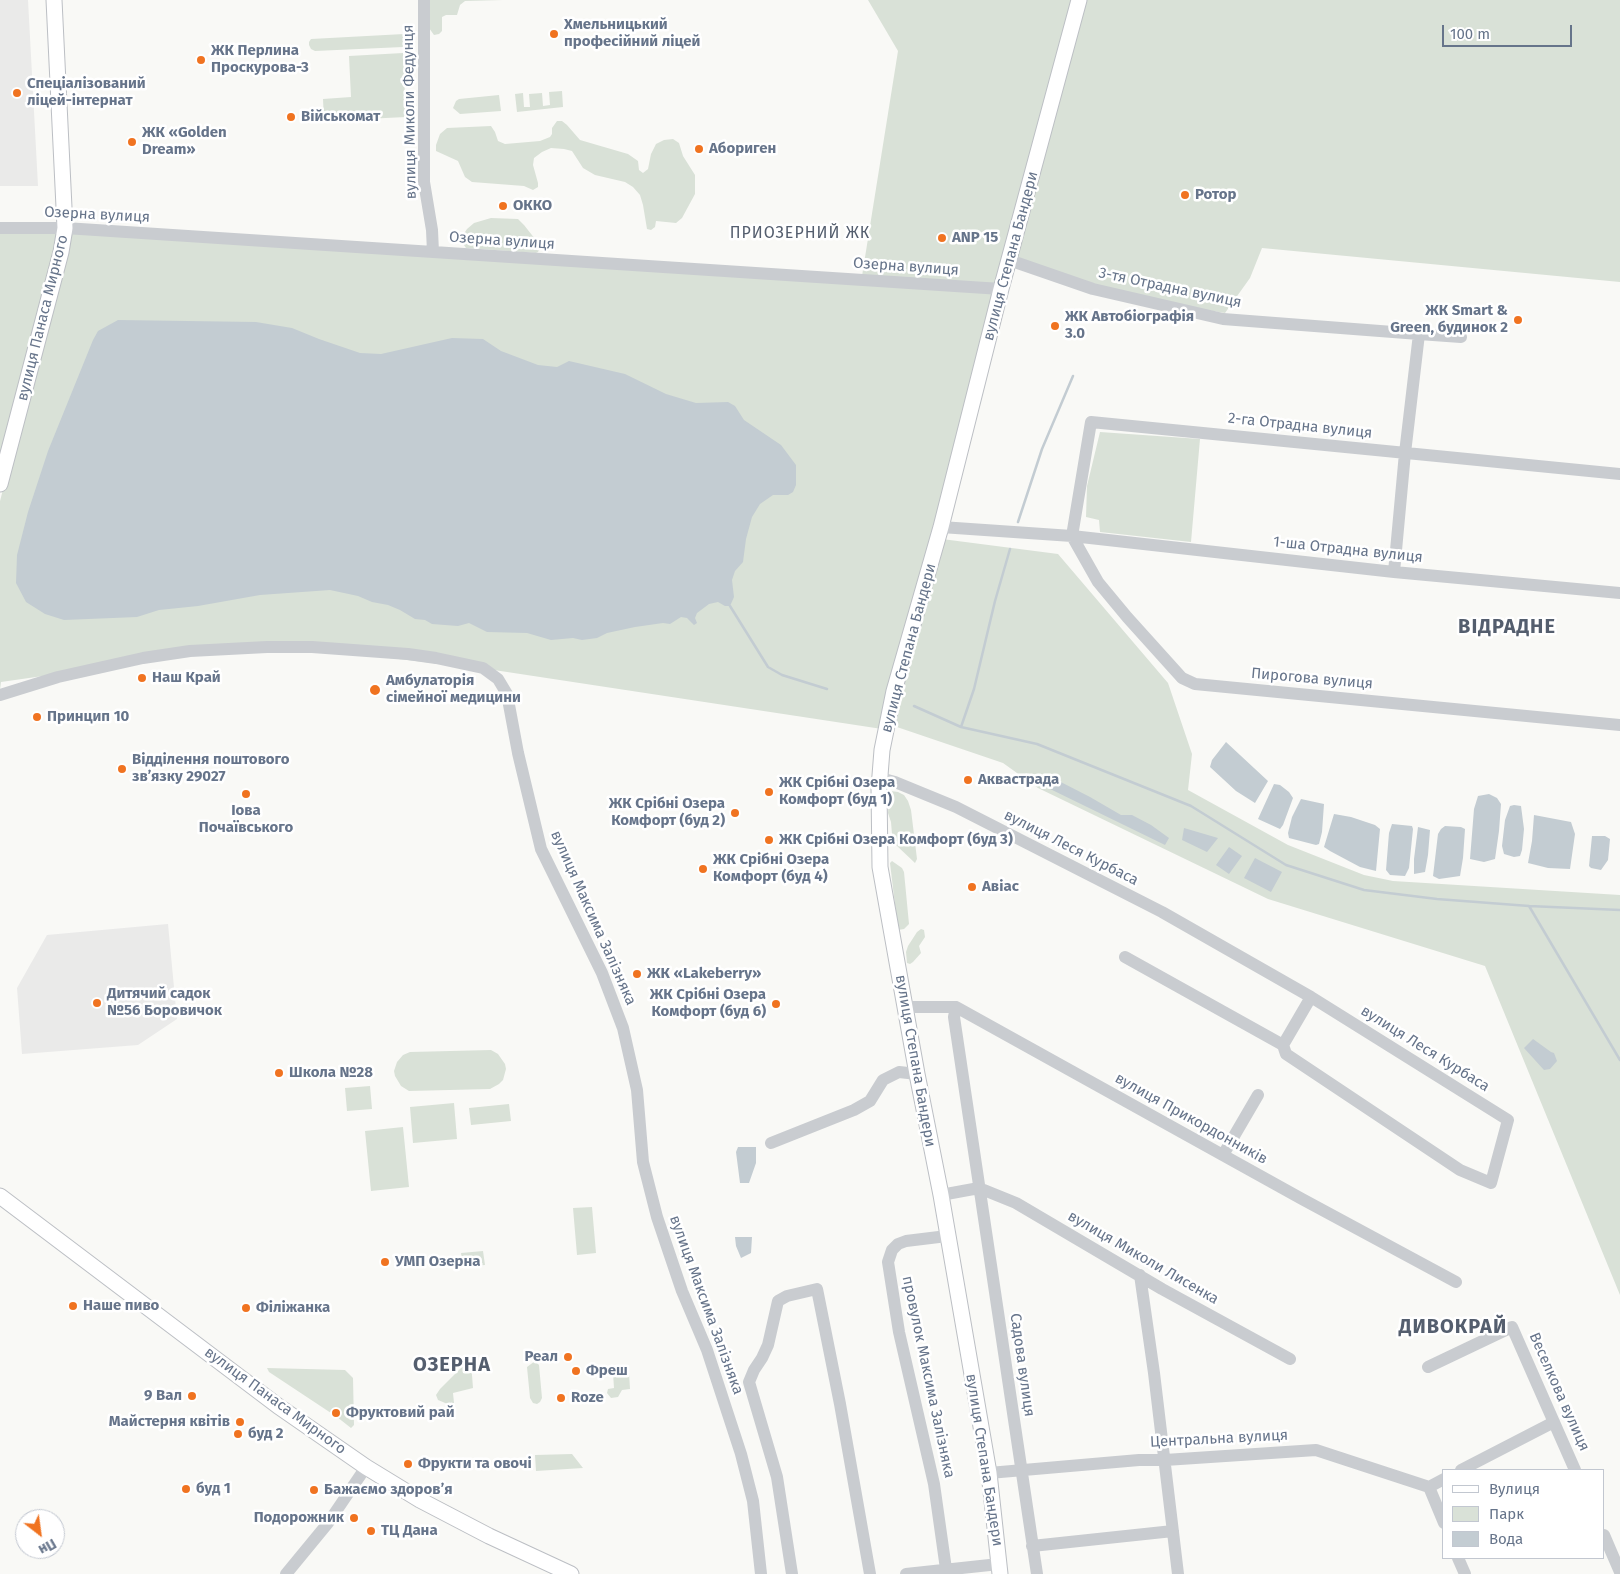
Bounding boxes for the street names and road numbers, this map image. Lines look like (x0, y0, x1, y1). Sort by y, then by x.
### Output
street label: вулиця Миколи Федунця (399, 25, 421, 199)
street label: вулиця Степана Бандери (980, 169, 1042, 343)
street label: Озерна вулиця (44, 203, 150, 227)
street label: Озерна вулиця (449, 228, 555, 254)
street label: вулиця Панаса Мирного (14, 233, 72, 403)
street label: Озерна вулиця (853, 254, 959, 280)
street label: 3-тя Отрадна вулиця (1097, 264, 1243, 312)
street label: 2-га Отрадна вулиця (1227, 409, 1373, 443)
street label: 1-ша Отрадна вулиця (1272, 533, 1424, 567)
street label: вулиця Степана Бандери (878, 561, 940, 735)
street label: Пирогова вулиця (1250, 665, 1374, 693)
street label: вулиця Леся Курбаса (1001, 806, 1141, 890)
street label: вулиця Максима Залізняка (546, 828, 640, 1008)
street label: вулиця Степана Бандери (891, 973, 939, 1149)
street label: вулиця Леся Курбаса (1357, 1002, 1493, 1096)
street label: вулиця Прикордонників (1112, 1070, 1270, 1168)
street label: вулиця Миколи Лисенка (1064, 1207, 1222, 1309)
street label: вулиця Максима Залізняка (665, 1213, 747, 1397)
street label: провулок Максима Залізняка (898, 1274, 958, 1480)
street label: Садова вулиця (1006, 1312, 1038, 1418)
street label: Веселкова вулиця (1525, 1330, 1593, 1454)
street label: вулиця Панаса Мирного (201, 1344, 349, 1458)
street label: вулиця Степана Бандери (961, 1372, 1007, 1548)
street label: Центральна вулиця (1149, 1426, 1289, 1452)

